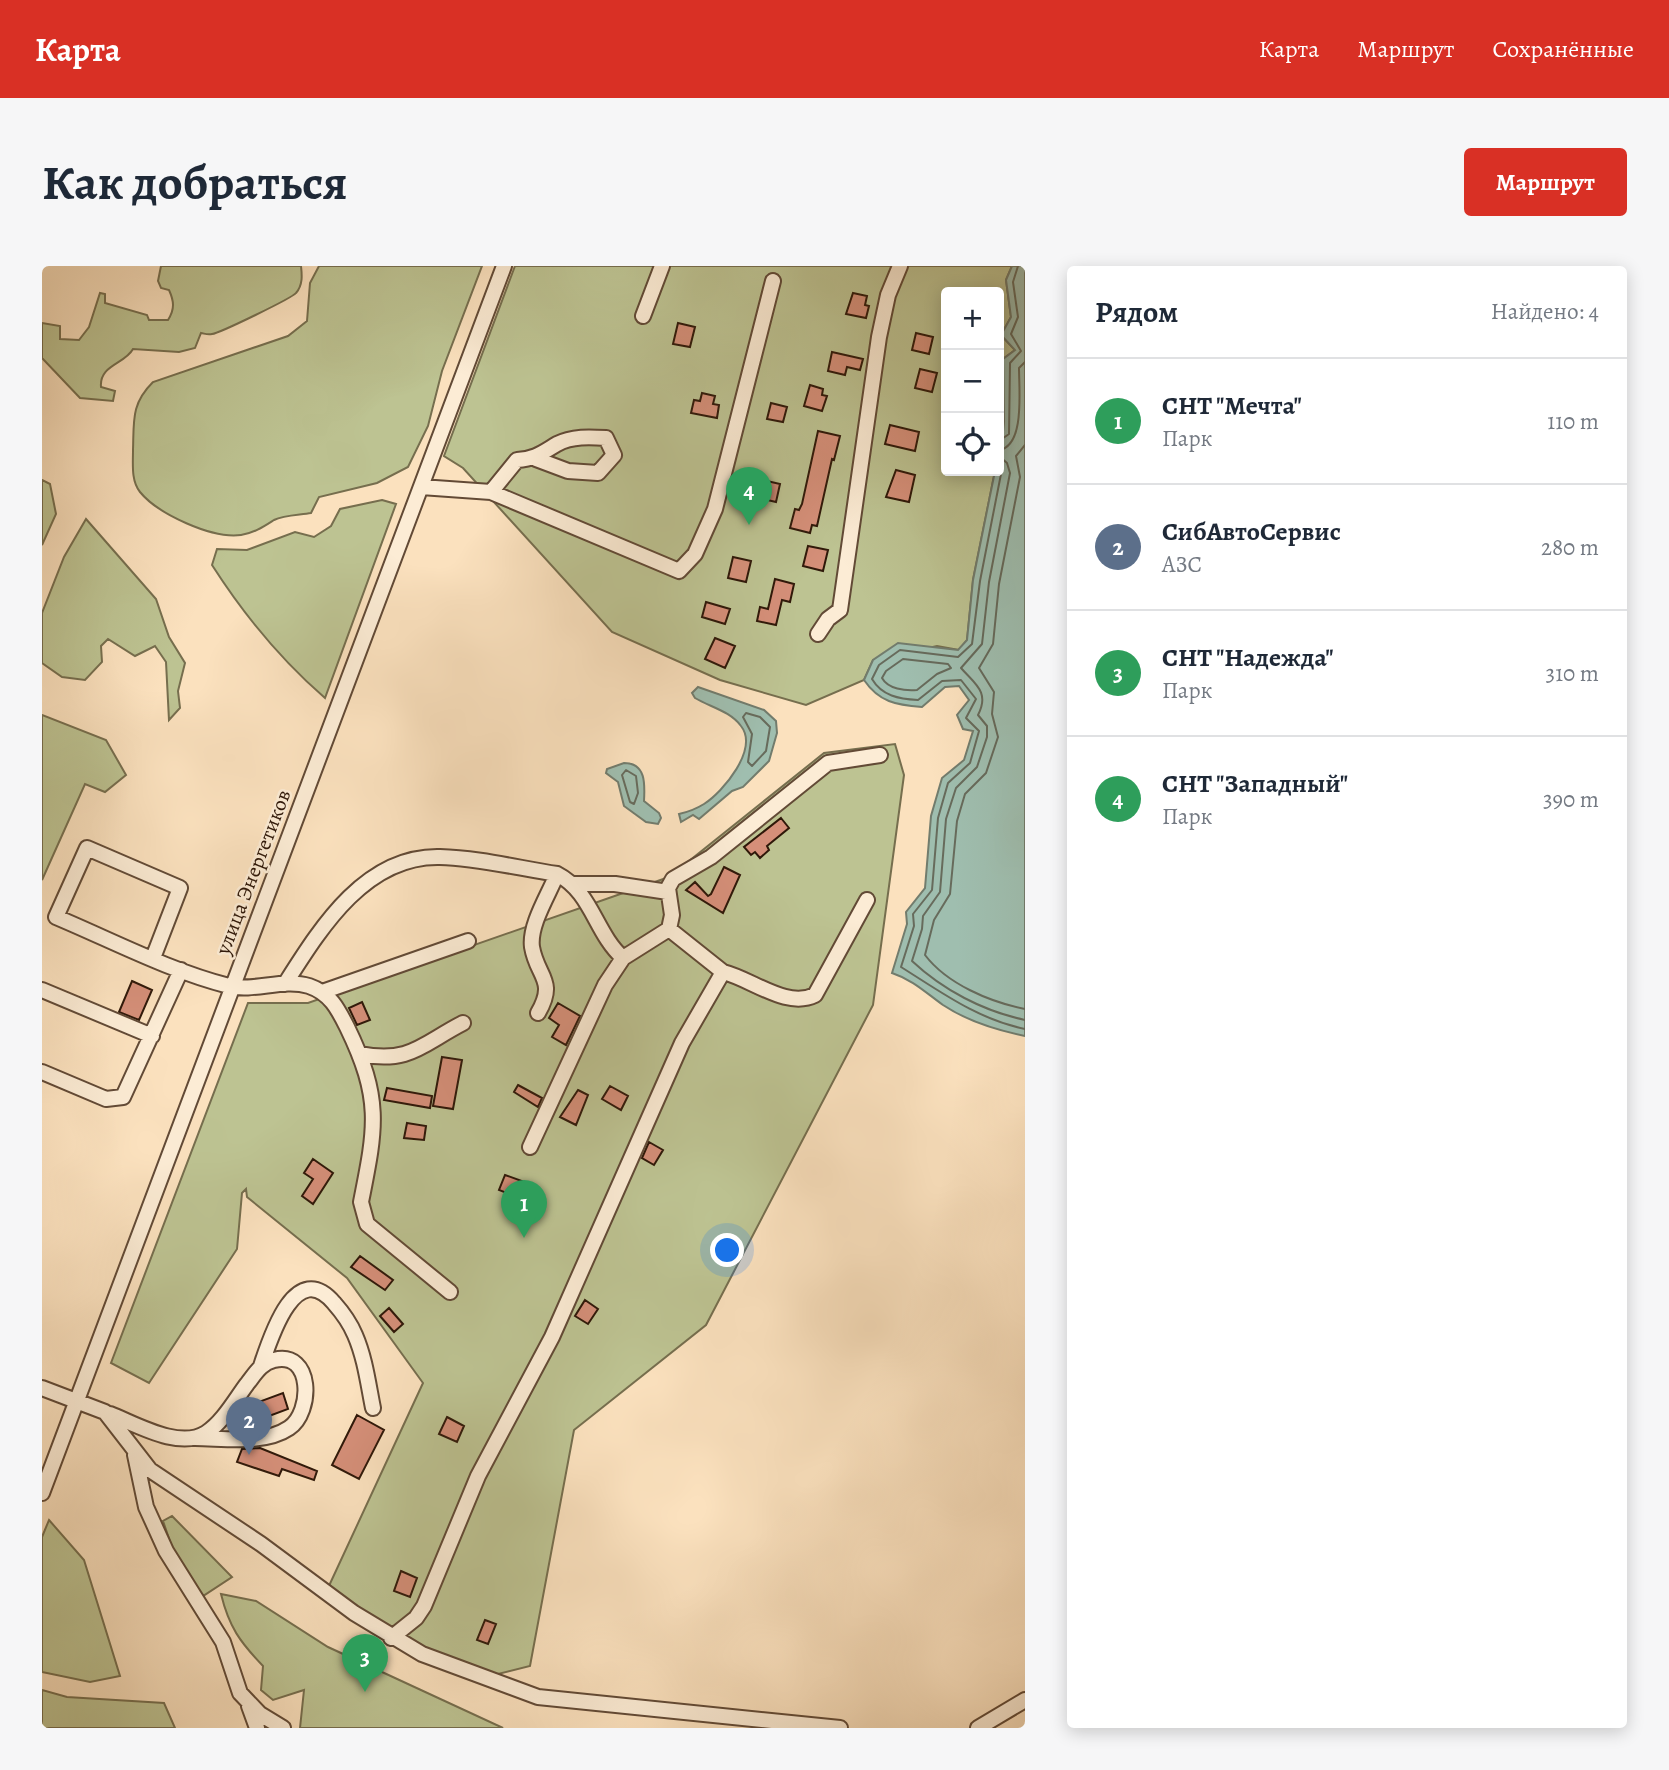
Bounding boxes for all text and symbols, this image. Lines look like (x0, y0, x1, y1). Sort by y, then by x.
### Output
text: Карта (35, 27, 121, 72)
text: Карта (1259, 33, 1319, 65)
text: Маршрут (1357, 33, 1455, 65)
text: Сохранённые (1493, 33, 1634, 65)
button: Маршрут (1464, 148, 1627, 216)
text: Как добраться (42, 149, 348, 216)
map controls (941, 287, 1004, 476)
button: + (941, 287, 1004, 350)
text: Рядом (1095, 292, 1178, 332)
text: Найдено: 4 (1491, 296, 1599, 327)
button: − (941, 350, 1004, 413)
text: СНТ "Мечта" (1162, 388, 1302, 423)
text: 1 (1114, 406, 1122, 437)
text: 110 m (1547, 406, 1599, 437)
button: locate (941, 413, 1004, 476)
text: Парк (1162, 423, 1213, 454)
pin: 4 (726, 467, 772, 525)
text: СибАвтоСервис (1162, 514, 1341, 549)
text: 2 (1112, 532, 1124, 563)
text: 280 m (1541, 532, 1599, 563)
text: АЗС (1162, 549, 1202, 580)
text: СНТ "Надежда" (1162, 640, 1334, 675)
text: 3 (1113, 658, 1123, 689)
text: 310 m (1546, 658, 1599, 689)
text: Парк (1162, 675, 1213, 706)
text: СНТ "Западный" (1162, 766, 1348, 801)
text: 4 (1113, 784, 1123, 815)
text: 390 m (1543, 784, 1599, 815)
street label: улица Энергетиков (208, 785, 297, 959)
text: Парк (1162, 801, 1213, 832)
pin: 1 (501, 1180, 547, 1238)
your location (710, 1233, 744, 1267)
pin: 2 (226, 1397, 272, 1455)
pin: 3 (342, 1634, 388, 1692)

